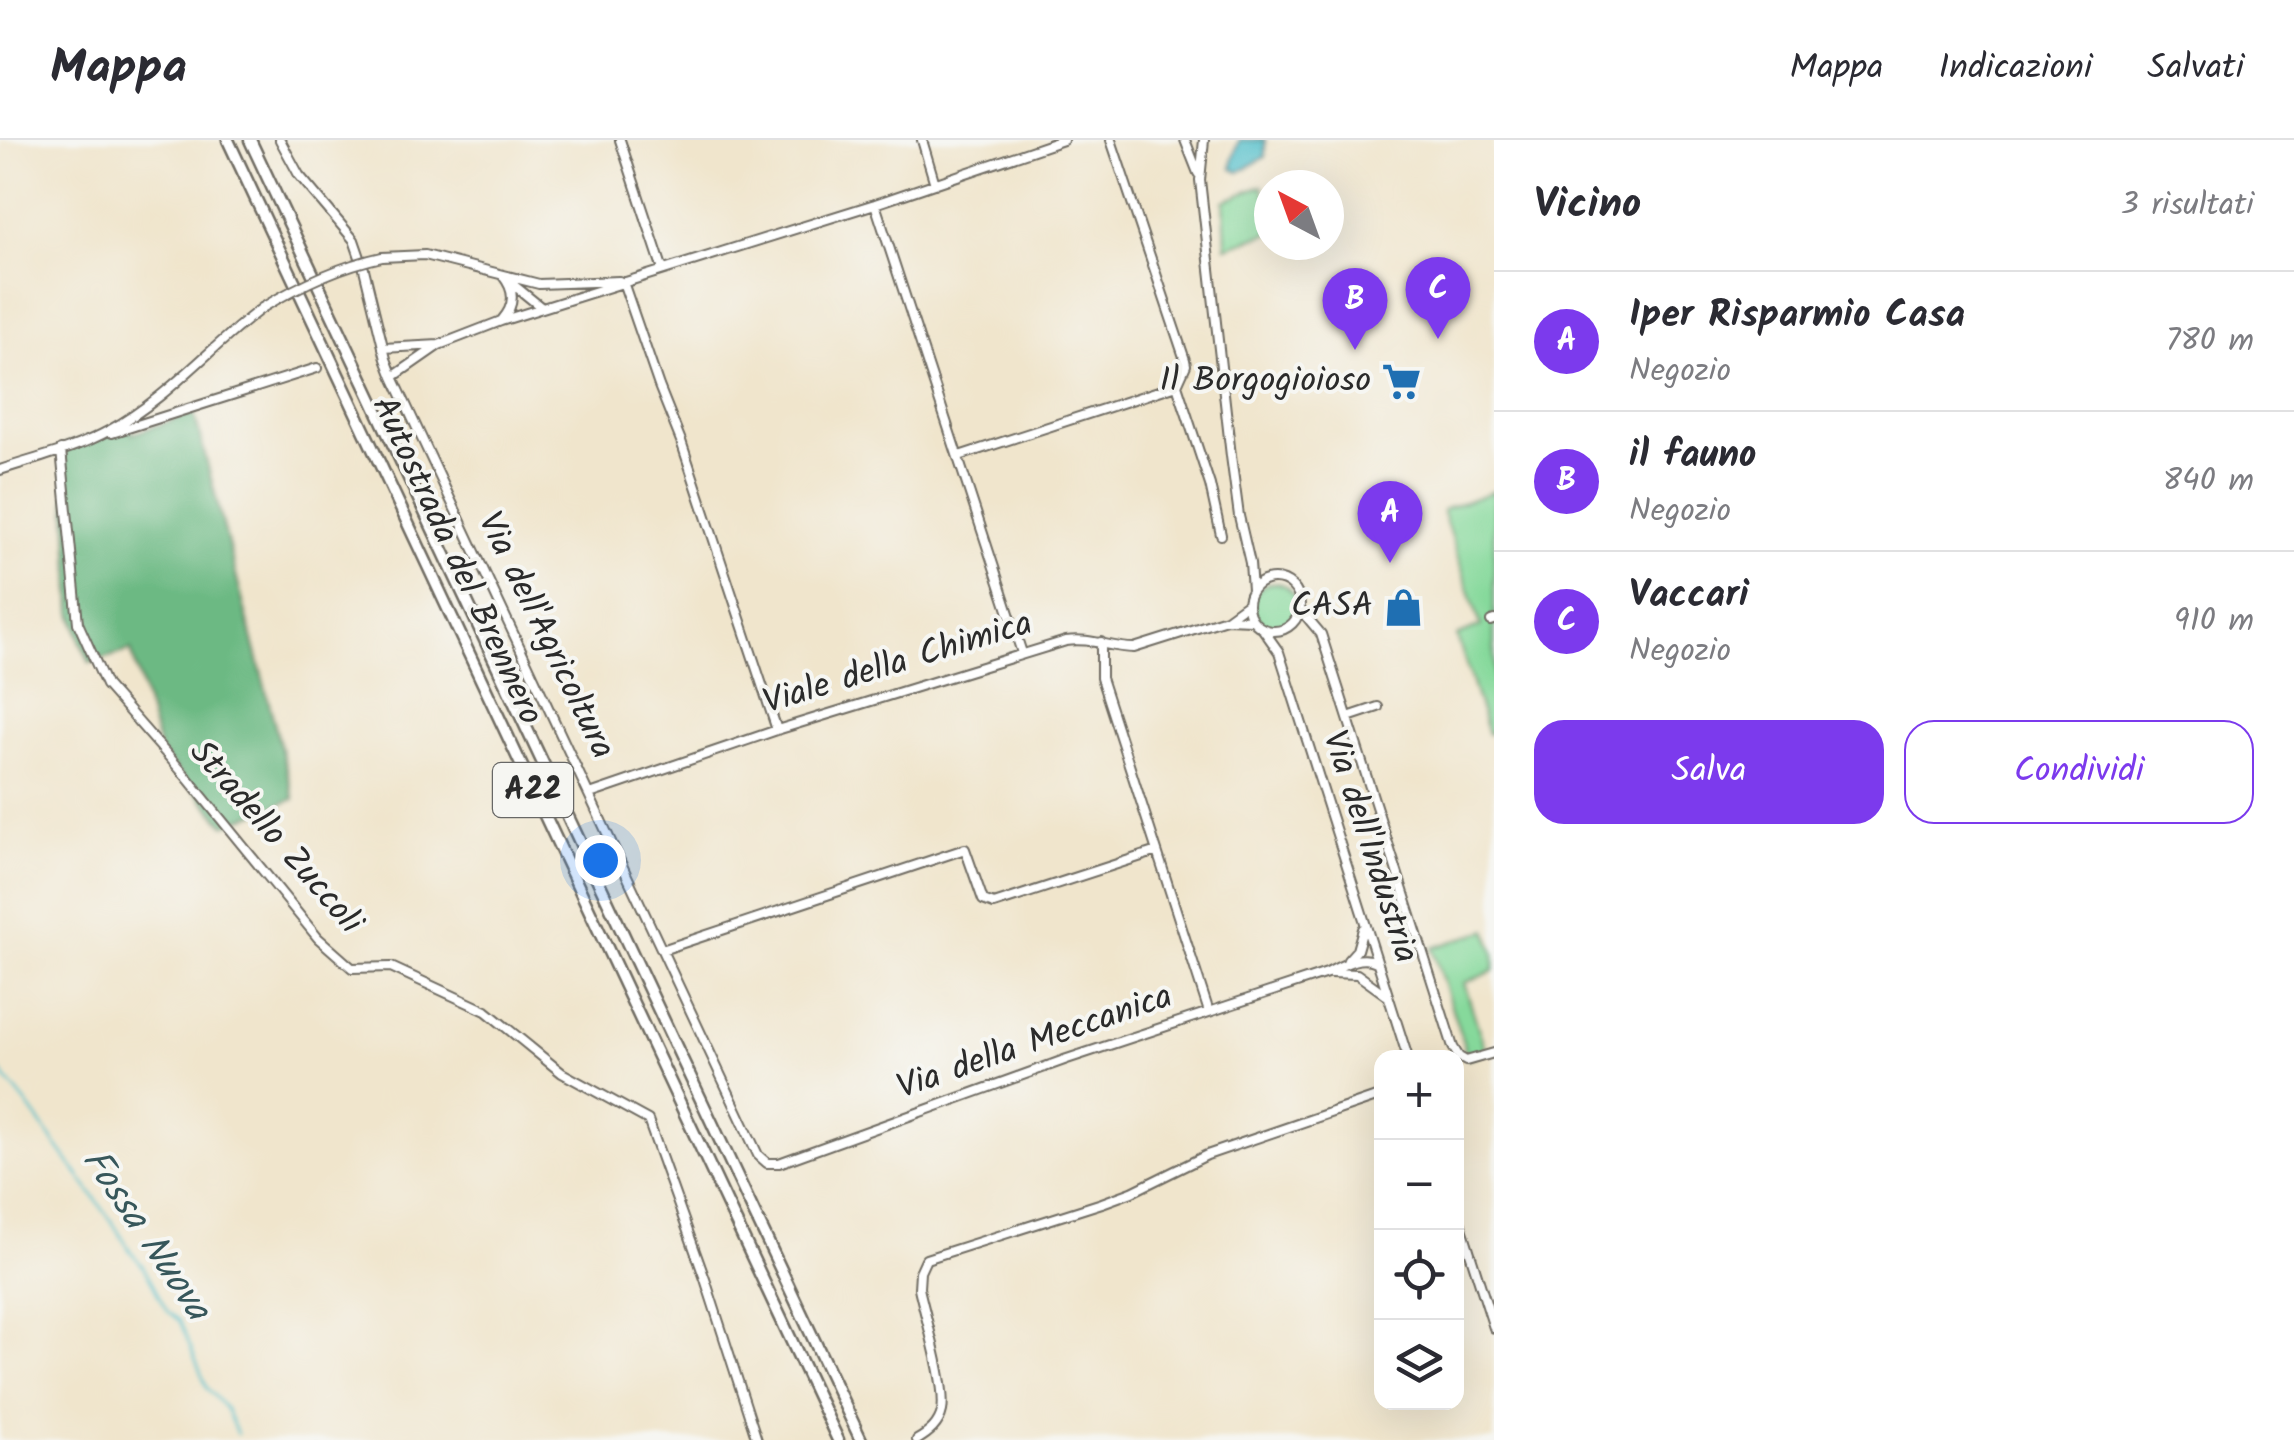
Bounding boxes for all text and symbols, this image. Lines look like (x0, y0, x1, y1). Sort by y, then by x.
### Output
text: Mappa (50, 31, 187, 107)
text: Mappa (1790, 41, 1883, 97)
text: Indicazioni (1938, 41, 2092, 97)
text: Salvati (2147, 41, 2244, 97)
north arrow (1254, 170, 1344, 260)
text: Vicino (1534, 172, 1641, 239)
text: 3 risultati (2120, 180, 2254, 231)
pin: C (1406, 256, 1470, 339)
pin: B (1322, 268, 1388, 350)
text: Iper Risparmio Casa (1629, 286, 1965, 346)
text: A (1556, 316, 1577, 367)
text: 780 m (2166, 316, 2254, 367)
text: Negozio (1629, 346, 1731, 397)
place label: Il Borgogioioso (1160, 354, 1371, 410)
supermarket icon: Il Borgogioioso (1380, 361, 1422, 403)
street label: Autostrada del Brennero (355, 387, 557, 735)
text: il fauno (1629, 426, 1756, 486)
text: B (1557, 456, 1576, 507)
text: 840 m (2163, 456, 2254, 507)
pin: A (1358, 480, 1422, 563)
text: Negozio (1629, 486, 1731, 537)
street label: Via dell'Agricoltura (461, 503, 629, 769)
text: Vaccari (1629, 566, 1749, 626)
place label: CASA (1291, 579, 1373, 635)
shop icon: CASA (1382, 586, 1424, 628)
street label: Viale della Chimica (757, 596, 1039, 732)
text: C (1557, 596, 1576, 647)
text: 910 m (2174, 596, 2254, 647)
text: Negozio (1629, 626, 1731, 677)
button: Salva (1534, 720, 1884, 824)
button: Condividi (1904, 720, 2254, 824)
street label: Via dell'Industria (1305, 724, 1433, 970)
street label: Stradello Zuccoli (174, 728, 377, 949)
road number: A22 (493, 763, 573, 817)
your location (575, 835, 626, 886)
street label: Via della Meccanica (890, 970, 1180, 1116)
map controls (1374, 1050, 1464, 1410)
button: + (1374, 1050, 1464, 1140)
water label: Fossa Nuova (65, 1136, 226, 1335)
button: − (1374, 1140, 1464, 1230)
button: locate (1374, 1230, 1464, 1320)
button: layers (1374, 1320, 1464, 1410)

